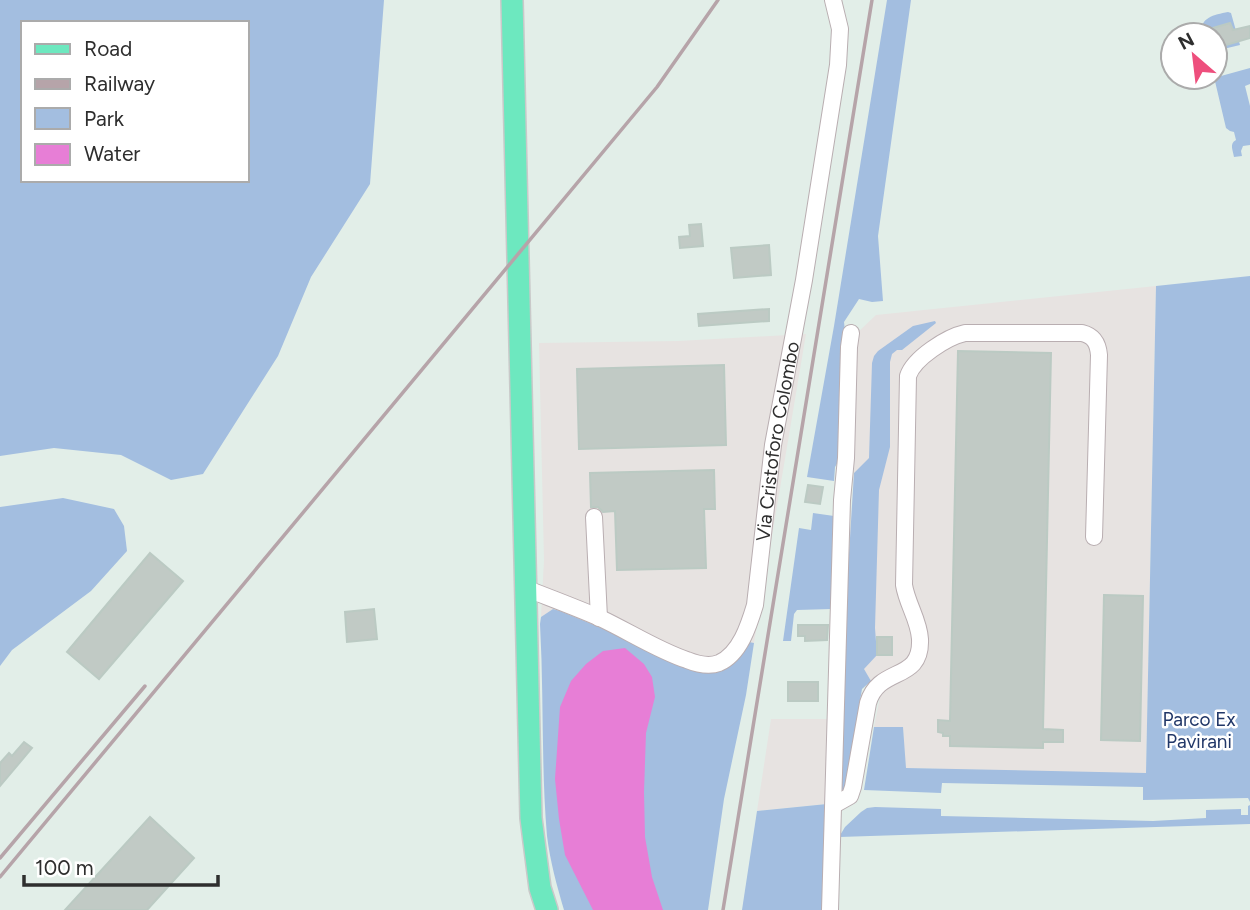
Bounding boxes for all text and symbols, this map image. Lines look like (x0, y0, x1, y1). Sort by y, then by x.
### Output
legend (21, 21, 248, 182)
north arrow (1159, 21, 1229, 91)
text: N (1174, 28, 1198, 55)
text: Road (84, 36, 132, 61)
text: Railway (84, 71, 155, 96)
text: Park (84, 106, 125, 131)
text: Water (84, 141, 140, 166)
street label: Via Cristoforo Colombo (751, 339, 804, 542)
park label: Parco Ex Pavirani (1162, 708, 1236, 753)
scale bar (24, 844, 219, 888)
text: 100 m (35, 855, 94, 880)

